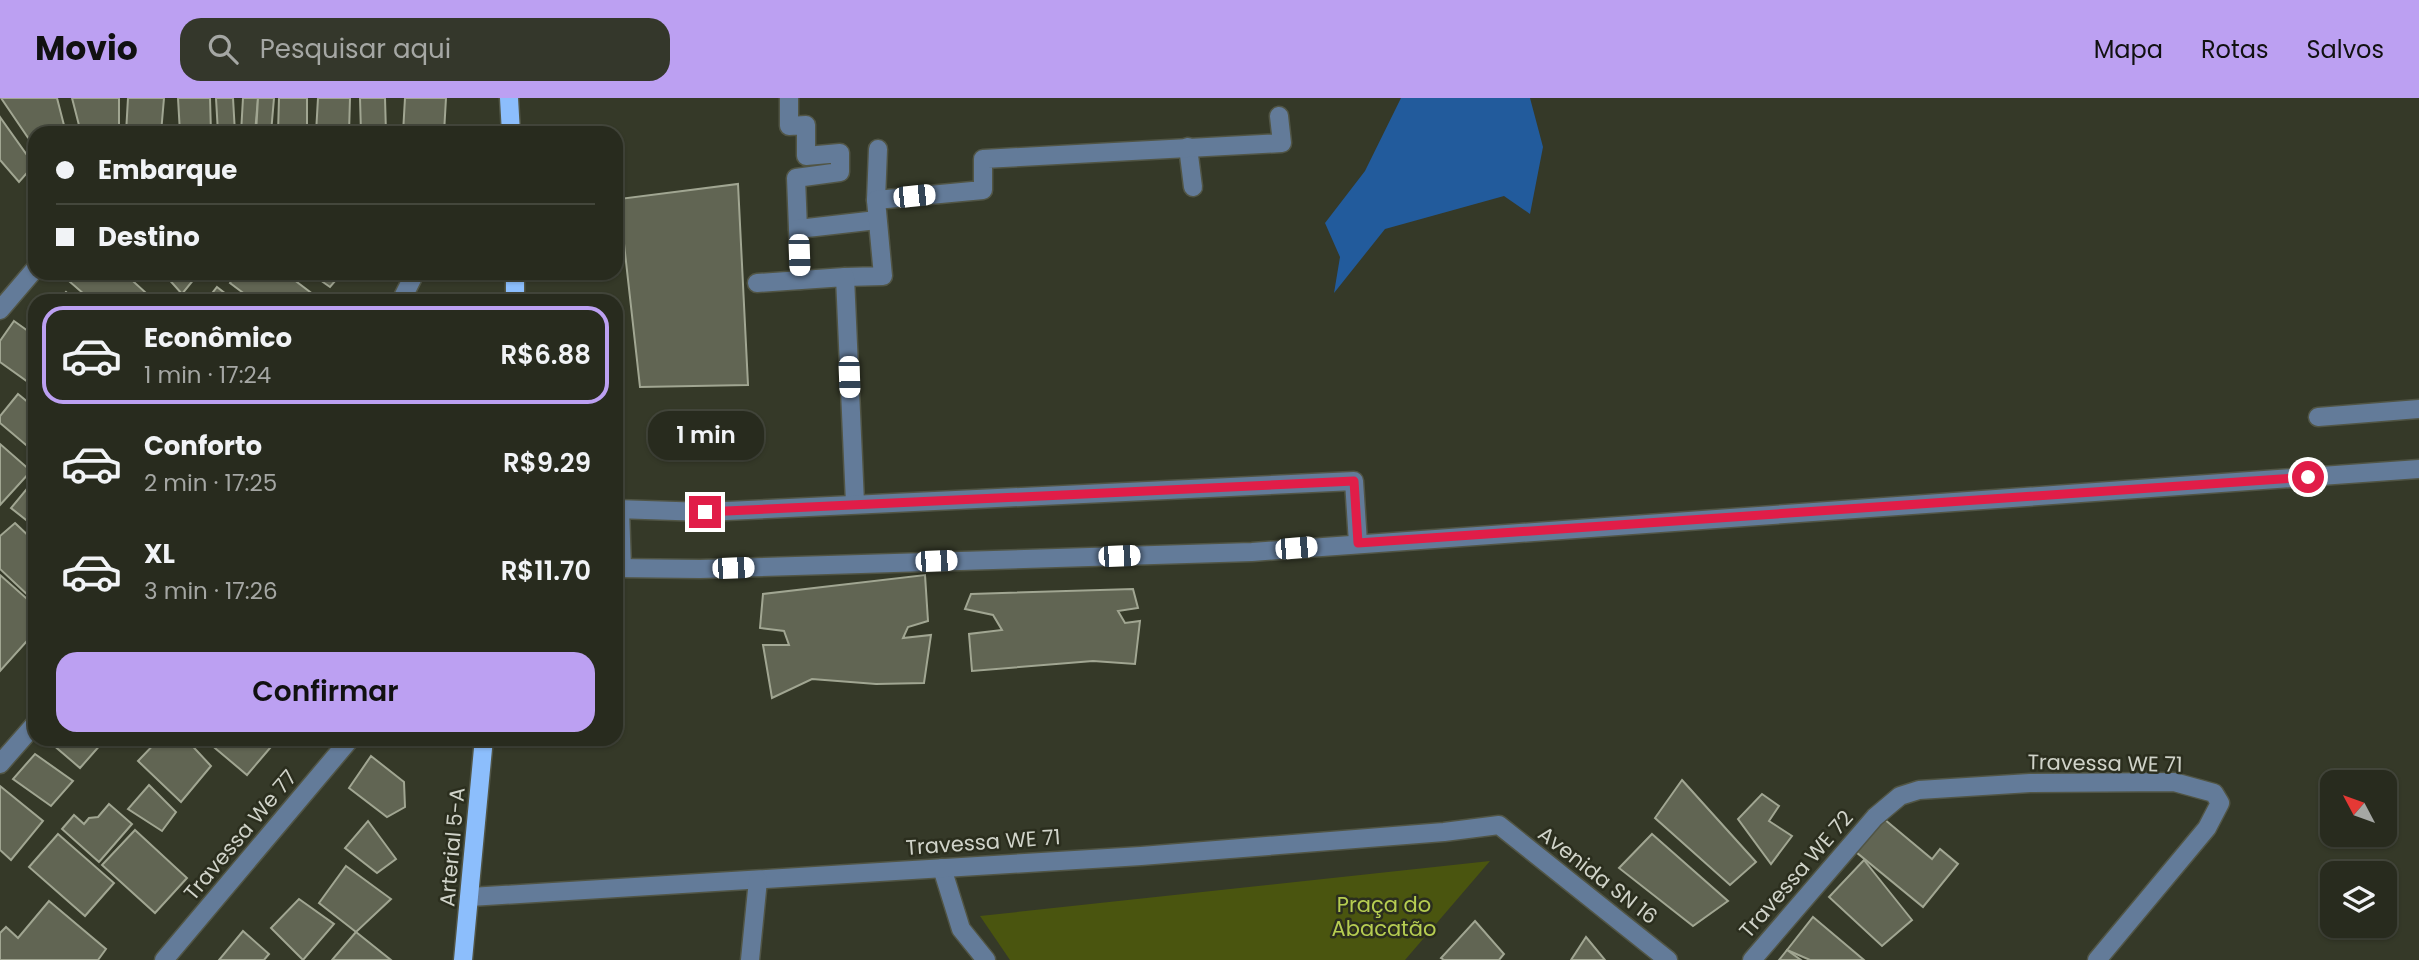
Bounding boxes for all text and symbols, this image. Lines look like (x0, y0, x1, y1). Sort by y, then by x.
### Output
search box (180, 18, 670, 81)
text: Movio (35, 25, 138, 72)
icon: search (204, 30, 242, 68)
text: Pesquisar aqui (260, 31, 451, 67)
text: Mapa (2094, 33, 2163, 66)
text: Rotas (2201, 33, 2268, 66)
text: Salvos (2306, 33, 2384, 66)
text: Embarque (98, 152, 237, 188)
car (893, 183, 936, 209)
text: Destino (98, 219, 200, 255)
car (788, 234, 811, 276)
text: Econômico (144, 320, 292, 356)
icon: car (60, 324, 123, 387)
text: R$6.88 (500, 337, 591, 373)
car (838, 356, 861, 398)
text: 1 min · 17:24 (144, 359, 271, 391)
callout: 1 min (647, 410, 763, 460)
text: 1 min (676, 419, 736, 451)
text: Conforto (144, 428, 262, 464)
icon: car (60, 432, 123, 495)
text: R$9.29 (503, 445, 591, 481)
route start (2292, 461, 2324, 493)
text: 2 min · 17:25 (144, 467, 277, 499)
route end (689, 496, 721, 528)
text: XL (144, 536, 175, 572)
car (1275, 536, 1318, 560)
icon: car (60, 540, 123, 603)
car (1098, 545, 1141, 567)
car (915, 550, 958, 572)
text: R$11.70 (501, 553, 591, 589)
car (712, 557, 755, 579)
text: 3 min · 17:26 (144, 575, 278, 607)
button: Confirmar (56, 652, 595, 732)
street label: Travessa WE 71 (2027, 747, 2183, 779)
street label: Travessa We 77 (177, 764, 303, 906)
north arrow (2320, 770, 2398, 847)
map controls (2320, 770, 2397, 938)
street label: Arterial 5-A (432, 786, 472, 908)
street label: Travessa WE 72 (1732, 804, 1860, 944)
street label: Avenida SN 16 (1532, 819, 1664, 931)
street label: Travessa WE 71 (905, 822, 1061, 862)
button: layers (2320, 861, 2397, 938)
park label: Praça do Abacatão (1332, 890, 1436, 943)

